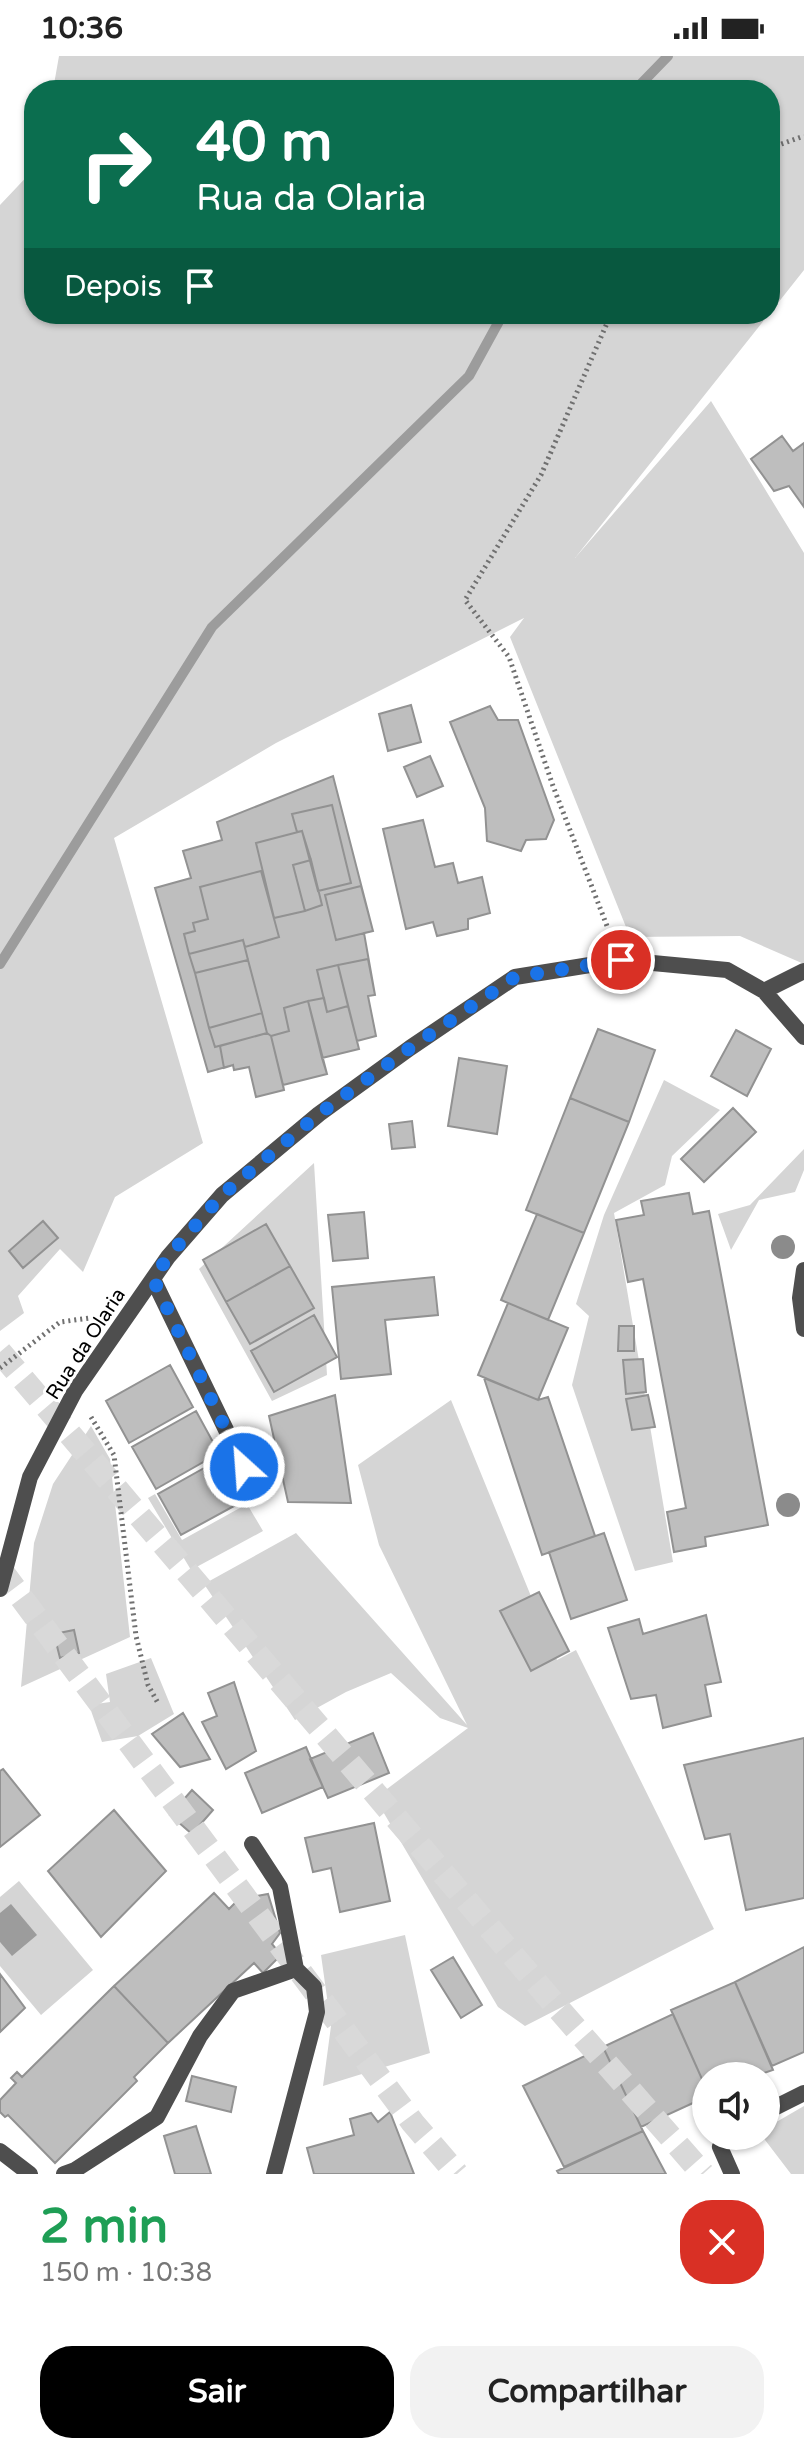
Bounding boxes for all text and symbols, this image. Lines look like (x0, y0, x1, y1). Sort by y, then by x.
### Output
text: 10:36 (40, 10, 123, 47)
text: 40 m (196, 109, 332, 176)
icon: right (64, 112, 168, 216)
text: Rua da Olaria (196, 177, 427, 220)
icon: arrive (178, 264, 222, 308)
text: Depois (64, 268, 162, 305)
pin (587, 926, 655, 994)
icon: arrive (599, 938, 643, 982)
street label: Rua da Olaria (41, 1284, 131, 1404)
position arrow (202, 1425, 286, 1509)
map controls (692, 2062, 780, 2150)
button: sound (692, 2062, 780, 2150)
text: 2 min (40, 2198, 168, 2256)
button: close (680, 2200, 764, 2284)
text: 150 m · 10:38 (40, 2257, 212, 2288)
button: Sair (40, 2346, 394, 2438)
button: Compartilhar (410, 2346, 764, 2438)

